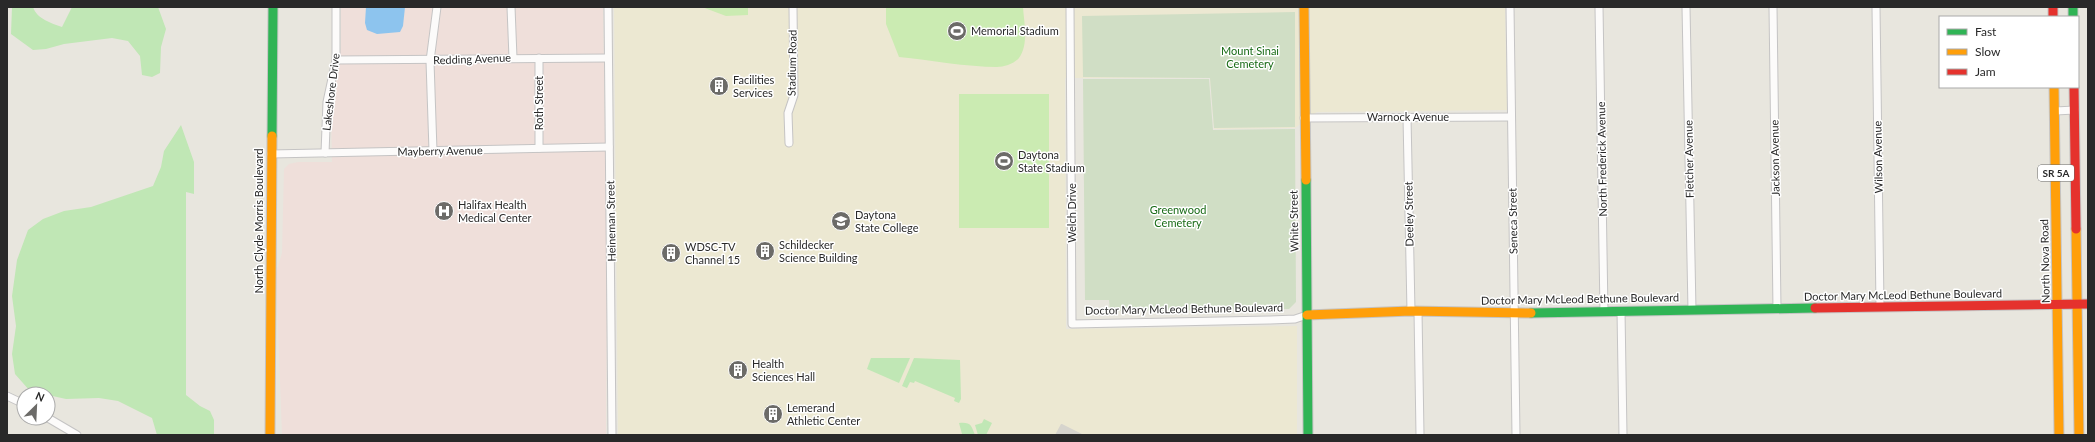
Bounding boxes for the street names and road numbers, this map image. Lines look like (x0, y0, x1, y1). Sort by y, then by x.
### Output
street label: Stadium Road (784, 30, 799, 96)
street label: Redding Avenue (433, 51, 511, 66)
street label: Lakeshore Drive (319, 52, 342, 131)
street label: Roth Street (532, 76, 545, 130)
street label: North Frederick Avenue (1594, 101, 1609, 217)
street label: Warnock Avenue (1367, 110, 1449, 123)
street label: Jackson Avenue (1767, 119, 1782, 196)
street label: Fletcher Avenue (1681, 120, 1696, 198)
street label: Wilson Avenue (1870, 120, 1885, 193)
street label: Mayberry Avenue (397, 143, 483, 158)
street label: North Clyde Morris Boulevard (252, 149, 265, 293)
road number: SR 5A (2038, 165, 2074, 181)
street label: Heineman Street (603, 180, 618, 262)
street label: Deeley Street (1401, 181, 1416, 247)
street label: Welch Drive (1065, 183, 1078, 243)
street label: Seneca Street (1505, 188, 1520, 254)
street label: White Street (1286, 190, 1301, 252)
street label: North Nova Road (2037, 219, 2052, 303)
street label: Doctor Mary McLeod Bethune Boulevard (1804, 286, 2002, 303)
street label: Doctor Mary McLeod Bethune Boulevard (1481, 290, 1679, 307)
street label: Doctor Mary McLeod Bethune Boulevard (1085, 300, 1283, 317)

